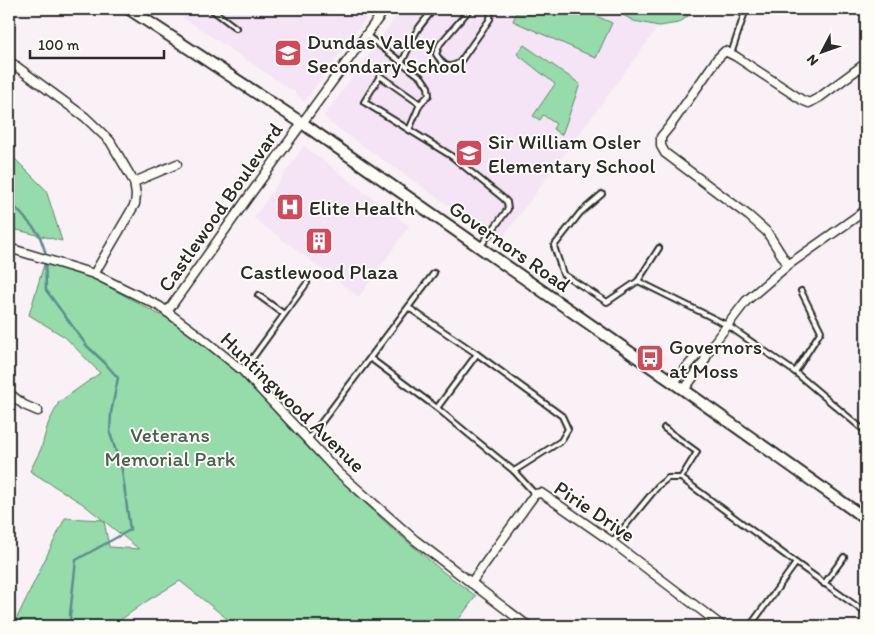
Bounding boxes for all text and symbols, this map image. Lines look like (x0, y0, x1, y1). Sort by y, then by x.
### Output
scale bar (30, 28, 164, 60)
north arrow (798, 28, 848, 78)
place label: Dundas Valley Secondary School (307, 29, 466, 78)
text: 100 m (38, 36, 80, 54)
school or university icon: Dundas Valley Secondary School (273, 38, 303, 68)
text: N (803, 51, 822, 69)
street label: Castlewood Boulevard (152, 117, 288, 296)
place label: Sir William Osler Elementary School (488, 129, 656, 178)
school or university icon: Sir William Osler Elementary School (454, 138, 484, 168)
hospital icon: Elite Health (275, 192, 305, 222)
place label: Elite Health (309, 195, 415, 220)
street label: Governors Road (444, 195, 576, 298)
building icon: Castlewood Plaza (304, 226, 334, 256)
place label: Castlewood Plaza (240, 259, 398, 284)
street label: Huntingwood Avenue (215, 326, 371, 478)
place label: Governors at Moss (669, 334, 762, 383)
bus stop icon: Governors at Moss (635, 343, 665, 373)
park label: Veterans Memorial Park (104, 422, 236, 471)
street label: Pirie Drive (550, 475, 640, 547)

